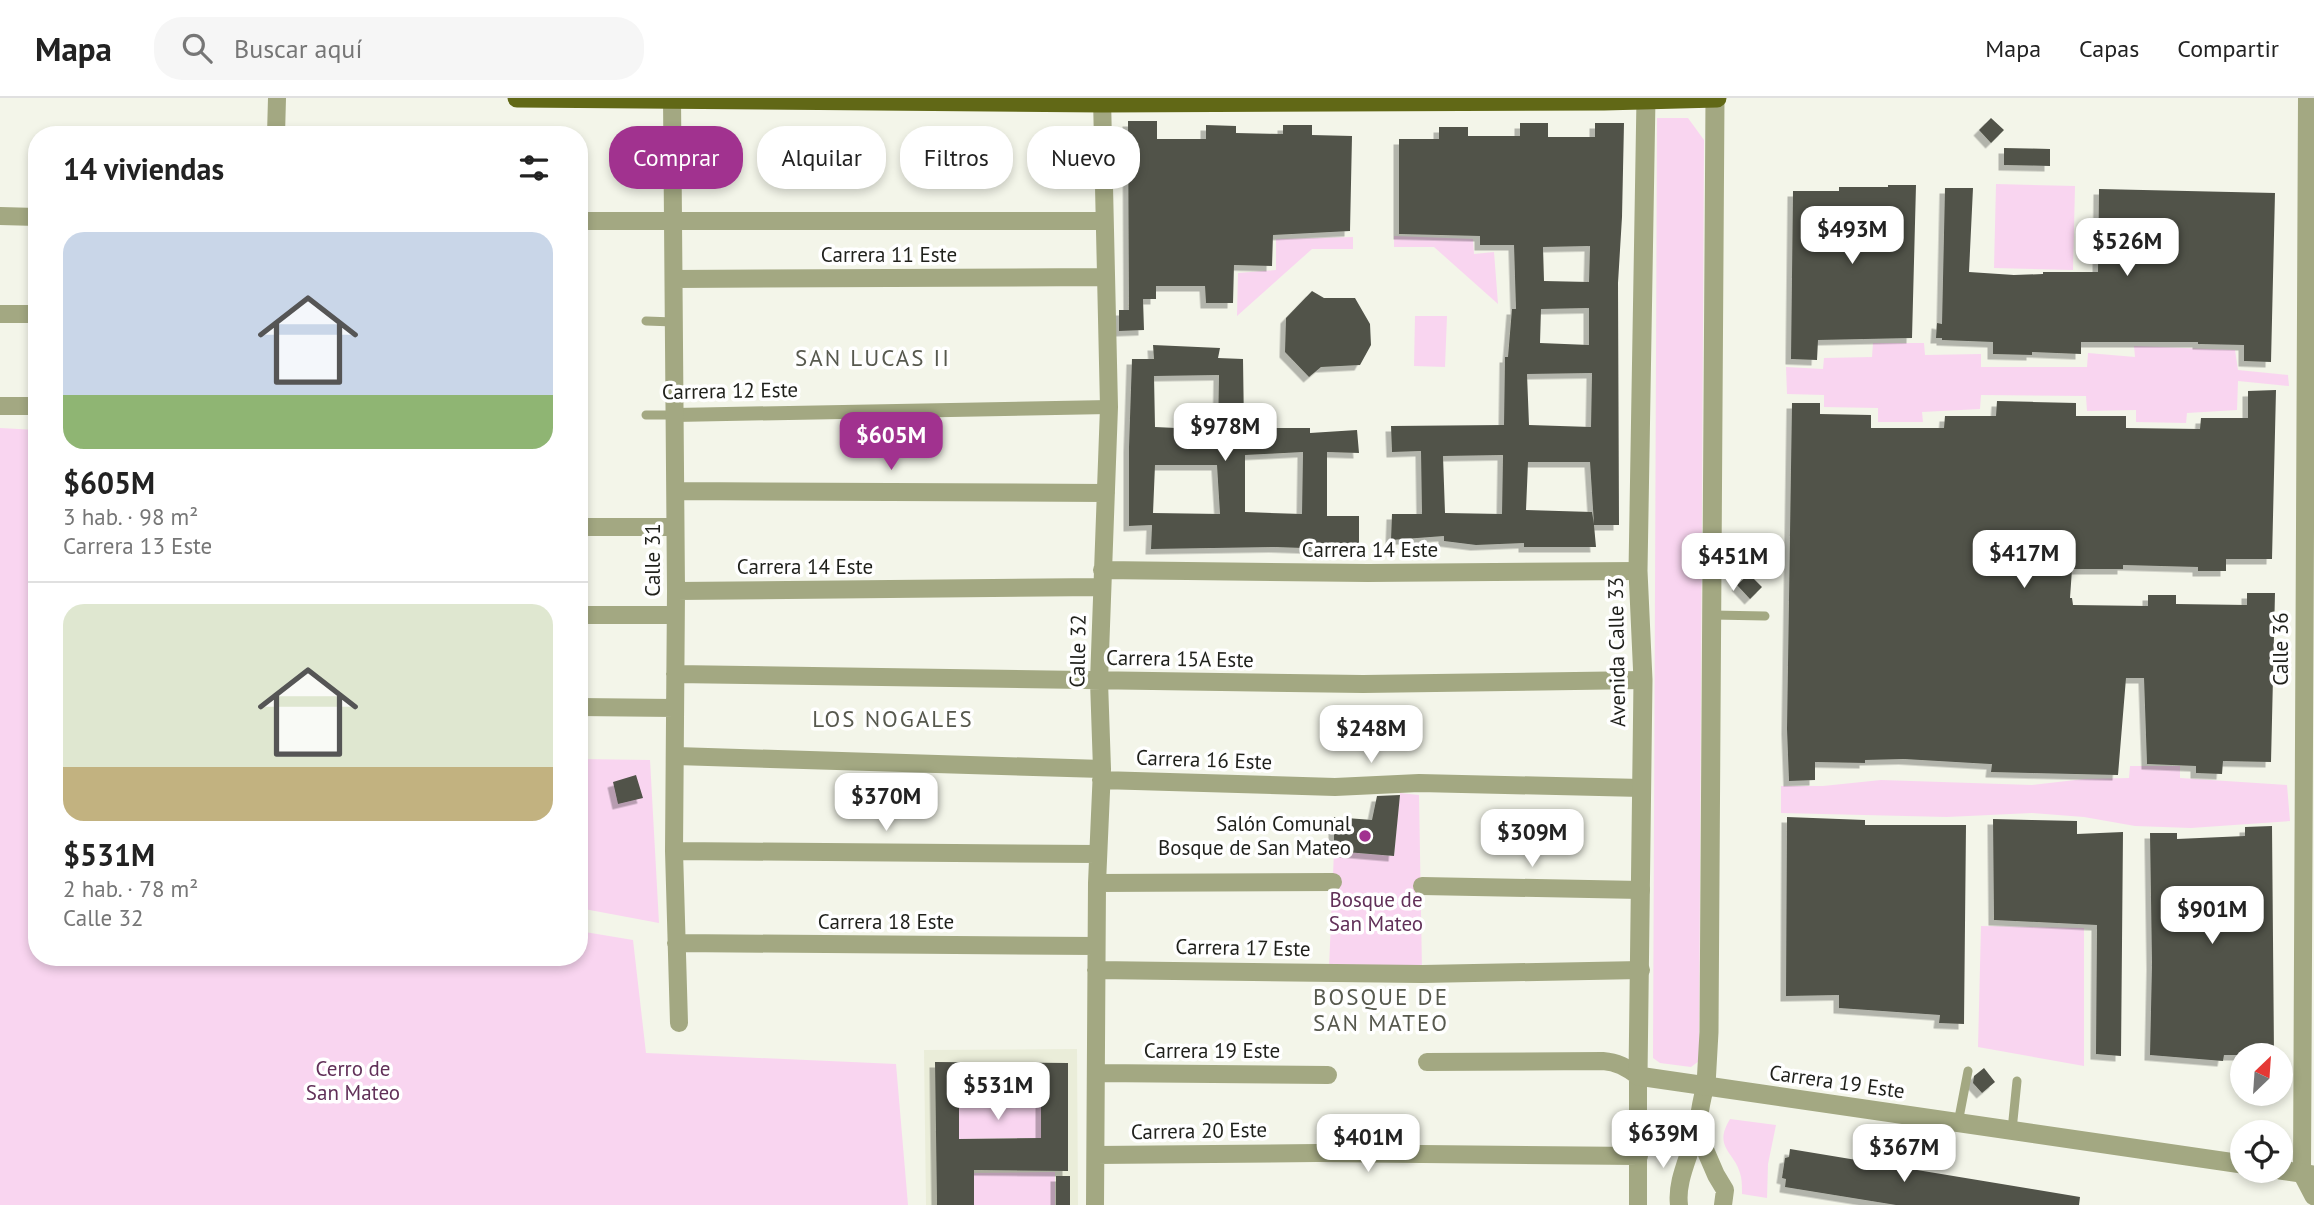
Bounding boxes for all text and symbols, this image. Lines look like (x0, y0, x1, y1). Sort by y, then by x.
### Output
search box (154, 17, 644, 80)
text: Mapa (35, 27, 112, 70)
icon: search (178, 29, 216, 67)
text: Buscar aquí (234, 32, 362, 65)
text: Mapa (1985, 33, 2041, 64)
text: Capas (2079, 33, 2139, 64)
text: Compartir (2177, 33, 2279, 64)
chip: Comprar (609, 126, 743, 189)
chip: Alquilar (757, 126, 886, 189)
chip: Filtros (900, 126, 1013, 189)
chip: Nuevo (1027, 126, 1140, 189)
text: 14 viviendas (63, 149, 224, 188)
icon: filters (515, 149, 553, 187)
pin: $493M (1803, 206, 1901, 266)
text: $493M (1817, 214, 1887, 243)
pin: $526M (2078, 218, 2176, 278)
text: $526M (2092, 226, 2162, 255)
street label: Carrera 11 Este (821, 241, 957, 268)
icon: home (245, 277, 371, 403)
district label: SAN LUCAS II (795, 343, 951, 372)
street label: Carrera 12 Este (662, 376, 798, 405)
pin: $978M (1176, 404, 1274, 463)
text: $978M (1190, 411, 1260, 440)
pin: $605M (842, 412, 940, 472)
text: $605M (856, 420, 926, 449)
text: $605M (63, 463, 155, 502)
text: 3 hab. · 98 m² (63, 502, 198, 531)
street label: Calle 31 (639, 523, 666, 597)
text: Carrera 13 Este (63, 531, 212, 560)
pin: $417M (1975, 531, 2073, 590)
pin: $451M (1684, 533, 1782, 593)
street label: Carrera 14 Este (1302, 536, 1438, 563)
text: $417M (1989, 538, 2059, 567)
text: $451M (1698, 541, 1768, 570)
street label: Carrera 14 Este (737, 553, 873, 580)
street label: Avenida Calle 33 (1602, 577, 1631, 727)
street label: Calle 36 (2267, 612, 2294, 686)
street label: Calle 32 (1063, 614, 1092, 688)
street label: Carrera 15A Este (1106, 644, 1254, 673)
icon: home (245, 649, 371, 775)
district label: LOS NOGALES (812, 704, 974, 733)
pin: $248M (1322, 706, 1420, 765)
text: $248M (1336, 713, 1406, 742)
street label: Carrera 16 Este (1135, 744, 1273, 775)
pin: $370M (837, 774, 935, 833)
text: $370M (851, 781, 921, 810)
place label: Salón Comunal Bosque de San Mateo (1158, 810, 1351, 861)
pin: $309M (1483, 810, 1581, 869)
text: $309M (1497, 817, 1567, 846)
marker: Salón Comunal Bosque de San Mateo (1357, 828, 1373, 844)
text: $531M (63, 835, 155, 874)
text: 2 hab. · 78 m² (63, 874, 198, 903)
park label: Bosque de San Mateo (1329, 886, 1423, 937)
pin: $901M (2163, 886, 2261, 946)
text: $901M (2177, 894, 2247, 923)
text: Calle 32 (63, 903, 143, 932)
street label: Carrera 18 Este (818, 908, 954, 935)
street label: Carrera 17 Este (1175, 933, 1311, 962)
district label: BOSQUE DE SAN MATEO (1313, 982, 1449, 1037)
street label: Carrera 19 Este (1144, 1037, 1280, 1064)
north arrow (2230, 1043, 2292, 1106)
map controls (2230, 1043, 2293, 1183)
park label: Cerro de San Mateo (306, 1055, 400, 1106)
street label: Carrera 19 Este (1768, 1059, 1906, 1104)
pin: $531M (949, 1062, 1047, 1122)
text: $531M (963, 1070, 1033, 1099)
pin: $639M (1614, 1110, 1712, 1170)
pin: $401M (1319, 1114, 1417, 1174)
street label: Carrera 20 Este (1131, 1116, 1267, 1145)
text: $639M (1628, 1118, 1698, 1147)
button: locate (2230, 1120, 2293, 1183)
text: $401M (1333, 1122, 1403, 1151)
pin: $367M (1855, 1124, 1953, 1184)
text: $367M (1869, 1132, 1939, 1161)

